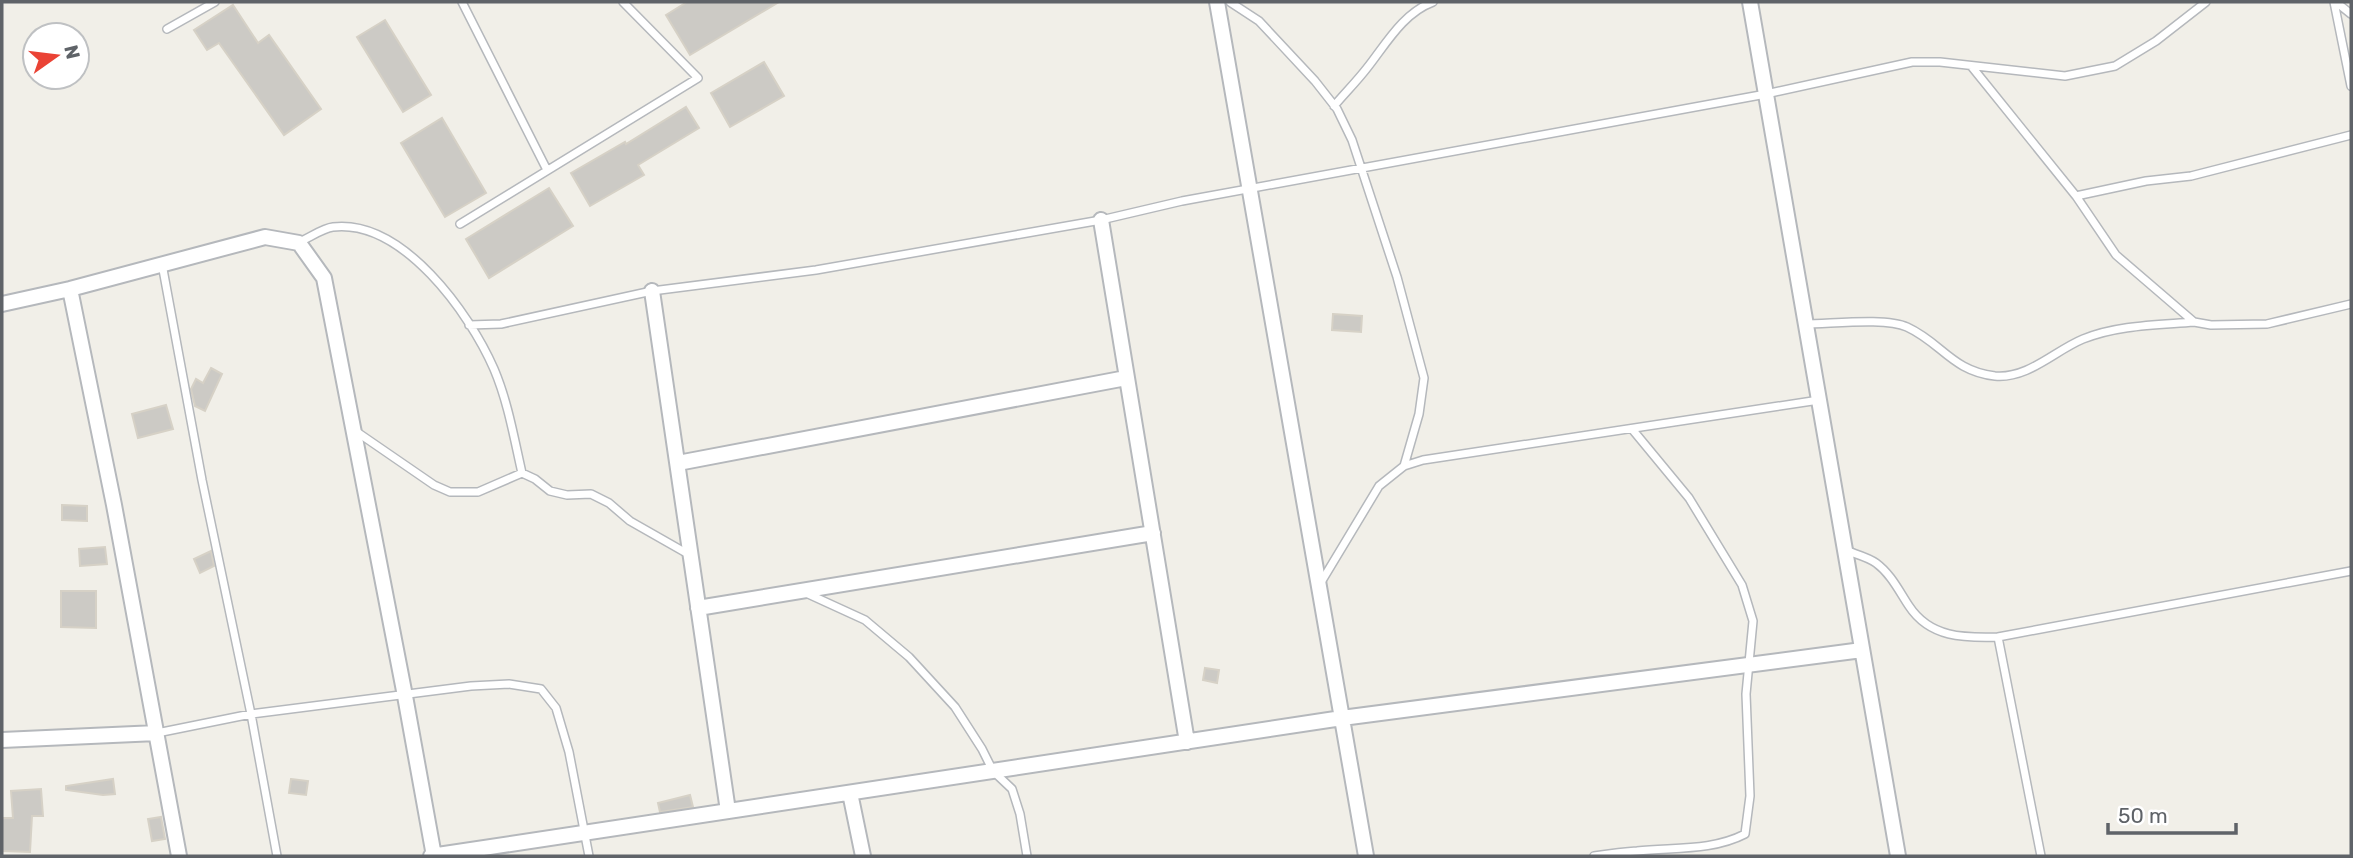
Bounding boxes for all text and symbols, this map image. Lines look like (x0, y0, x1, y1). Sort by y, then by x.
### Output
north arrow (21, 21, 91, 91)
text: N (59, 43, 85, 61)
scale bar (2108, 792, 2236, 836)
text: 50 m (2118, 803, 2168, 828)

